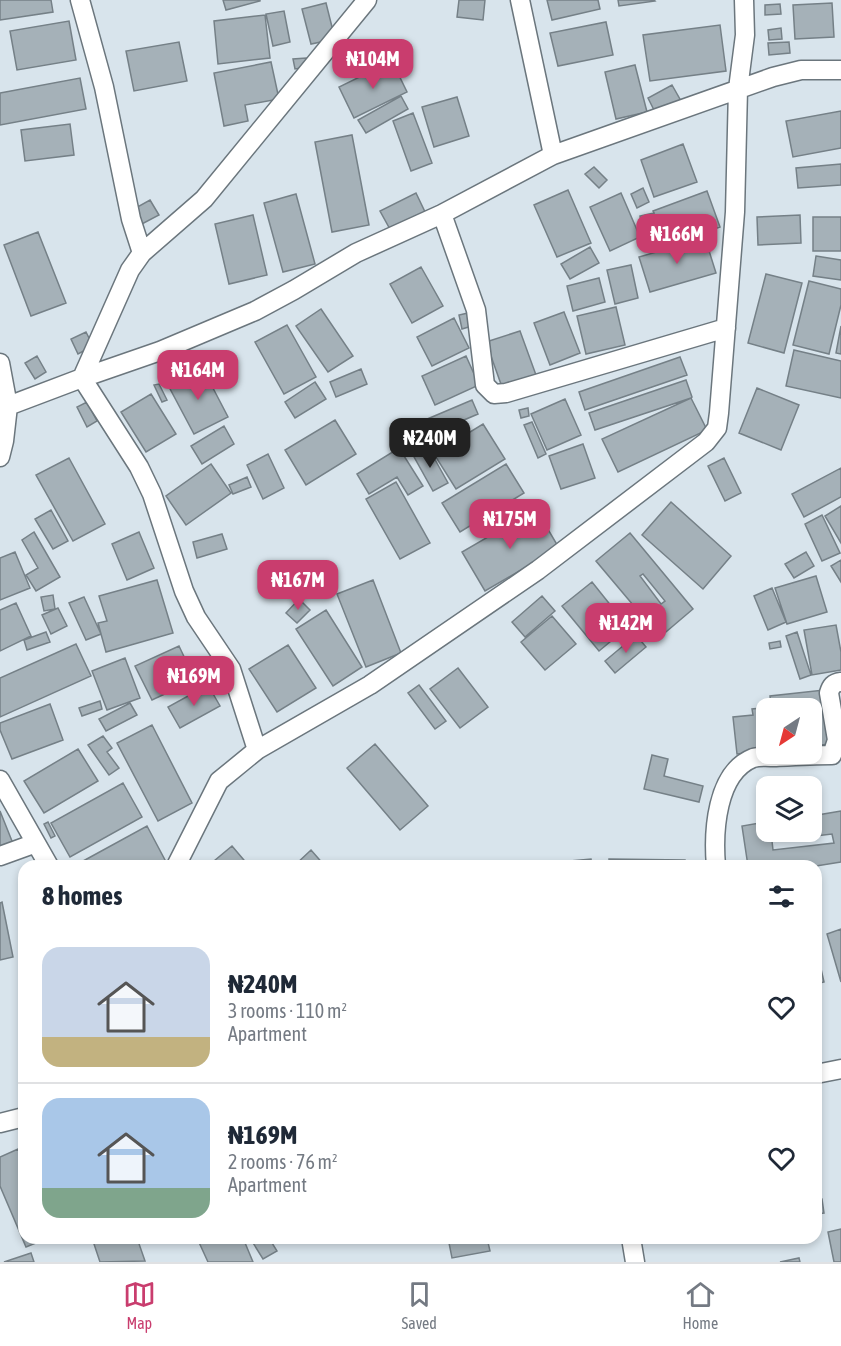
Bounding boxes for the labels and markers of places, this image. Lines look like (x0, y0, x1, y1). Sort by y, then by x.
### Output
pin: ₦104M (331, 39, 415, 90)
pin: ₦166M (635, 214, 719, 265)
pin: ₦164M (156, 350, 240, 401)
pin: ₦240M (388, 418, 472, 469)
pin: ₦175M (468, 499, 552, 550)
pin: ₦167M (256, 560, 340, 611)
pin: ₦142M (584, 603, 668, 654)
pin: ₦169M (152, 656, 236, 707)

